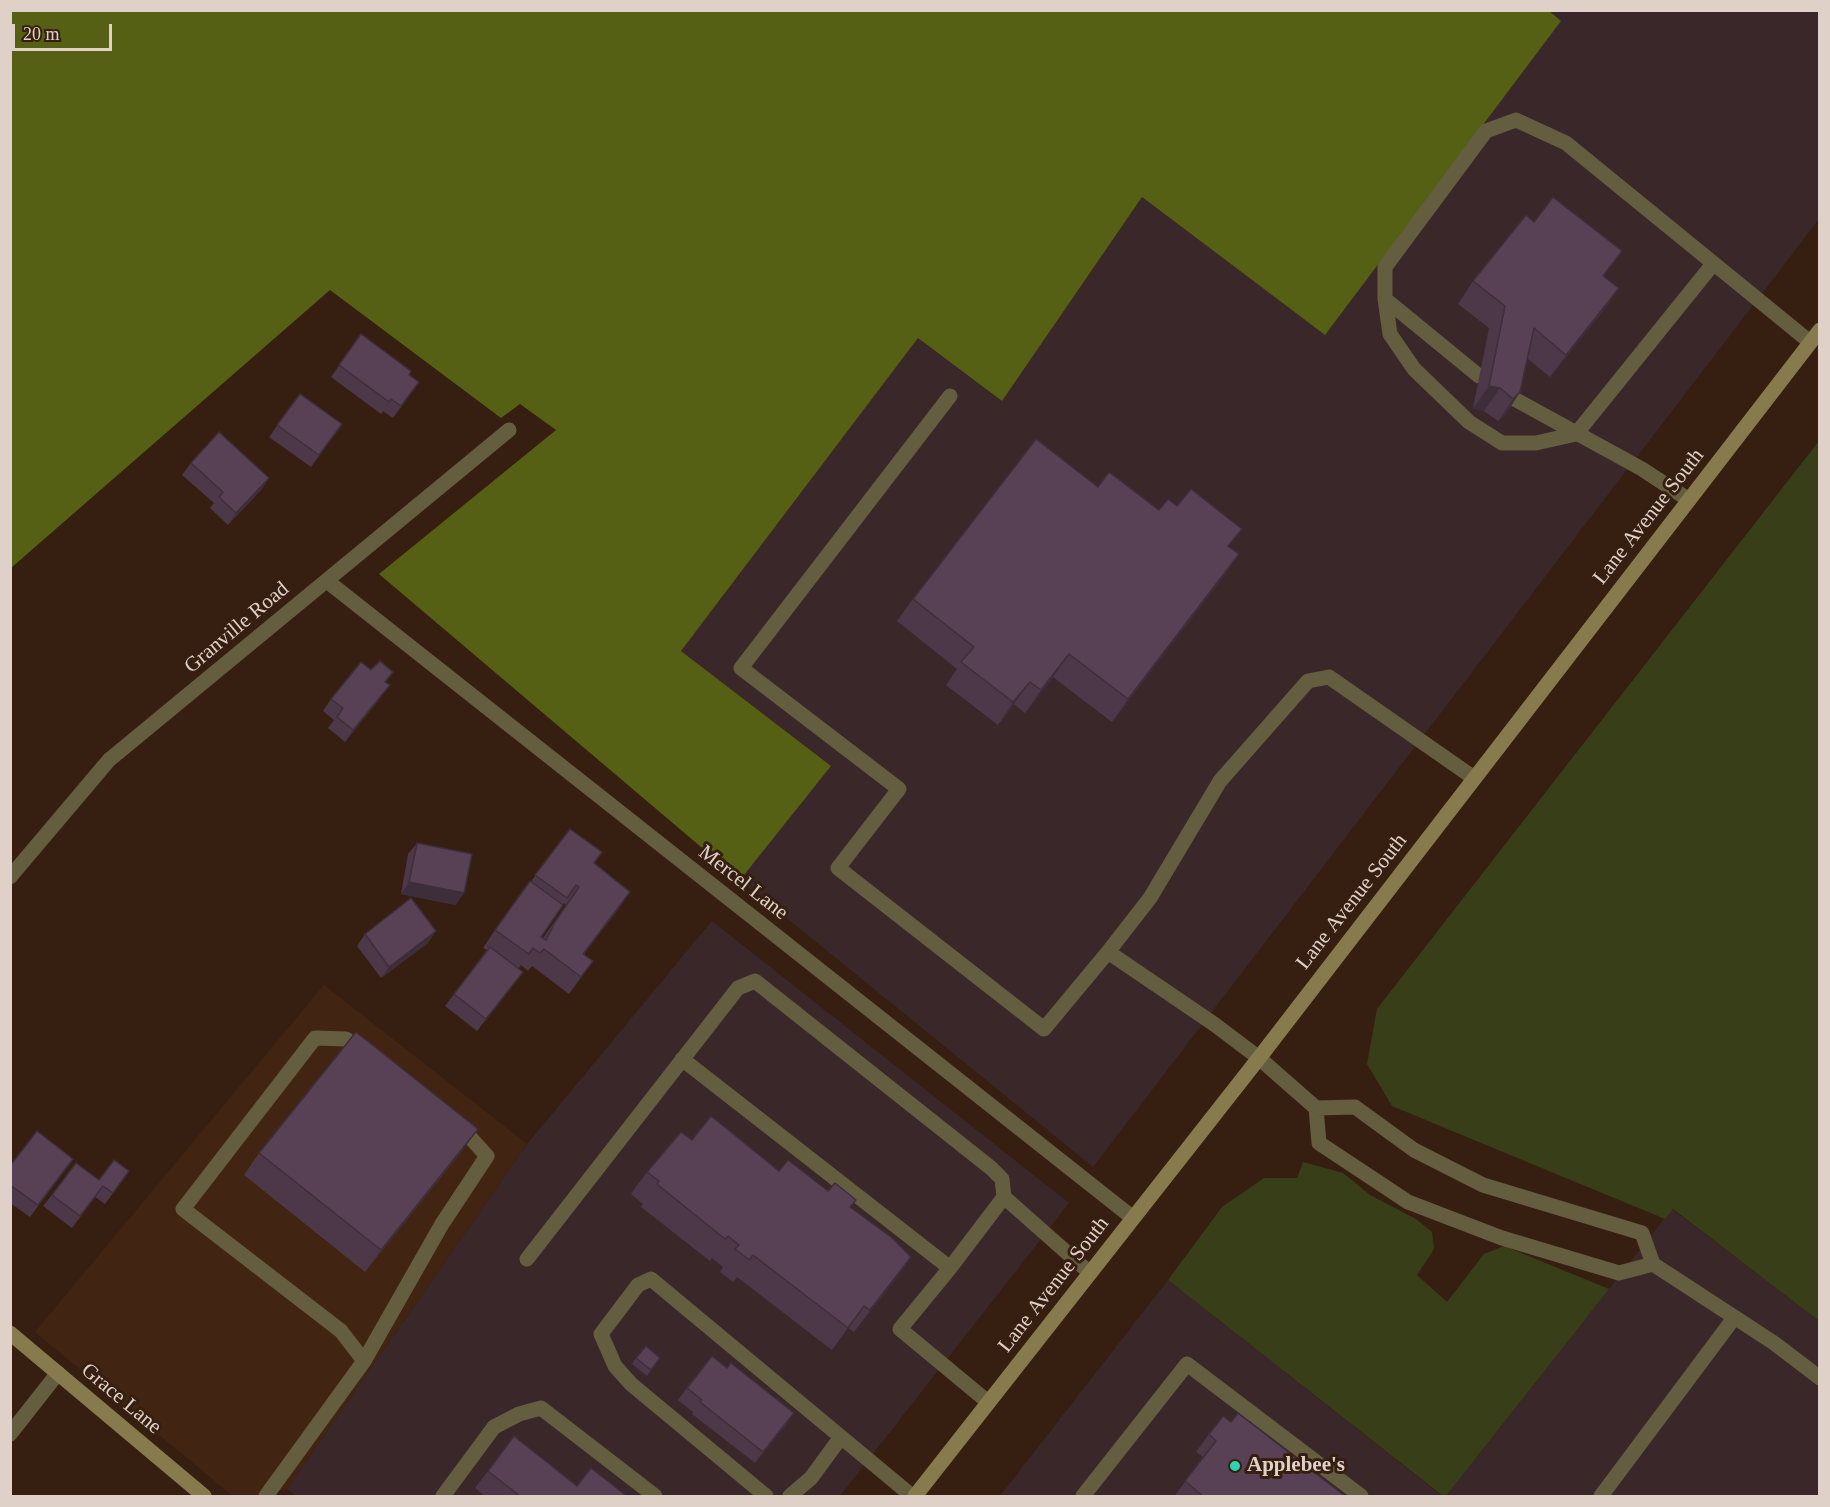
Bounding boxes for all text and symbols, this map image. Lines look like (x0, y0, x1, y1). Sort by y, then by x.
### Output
scale bar (15, 12, 116, 50)
text: 20 m (23, 24, 60, 44)
street label: Lane Avenue South (1588, 444, 1710, 590)
street label: Granville Road (180, 577, 294, 679)
street label: Lane Avenue South (1291, 829, 1413, 975)
street label: Mercel Lane (693, 840, 793, 926)
street label: Lane Avenue South (993, 1212, 1115, 1358)
street label: Grace Lane (76, 1358, 166, 1440)
place label: Applebee's (1247, 1453, 1345, 1479)
marker: Applebee's (1228, 1459, 1242, 1473)

